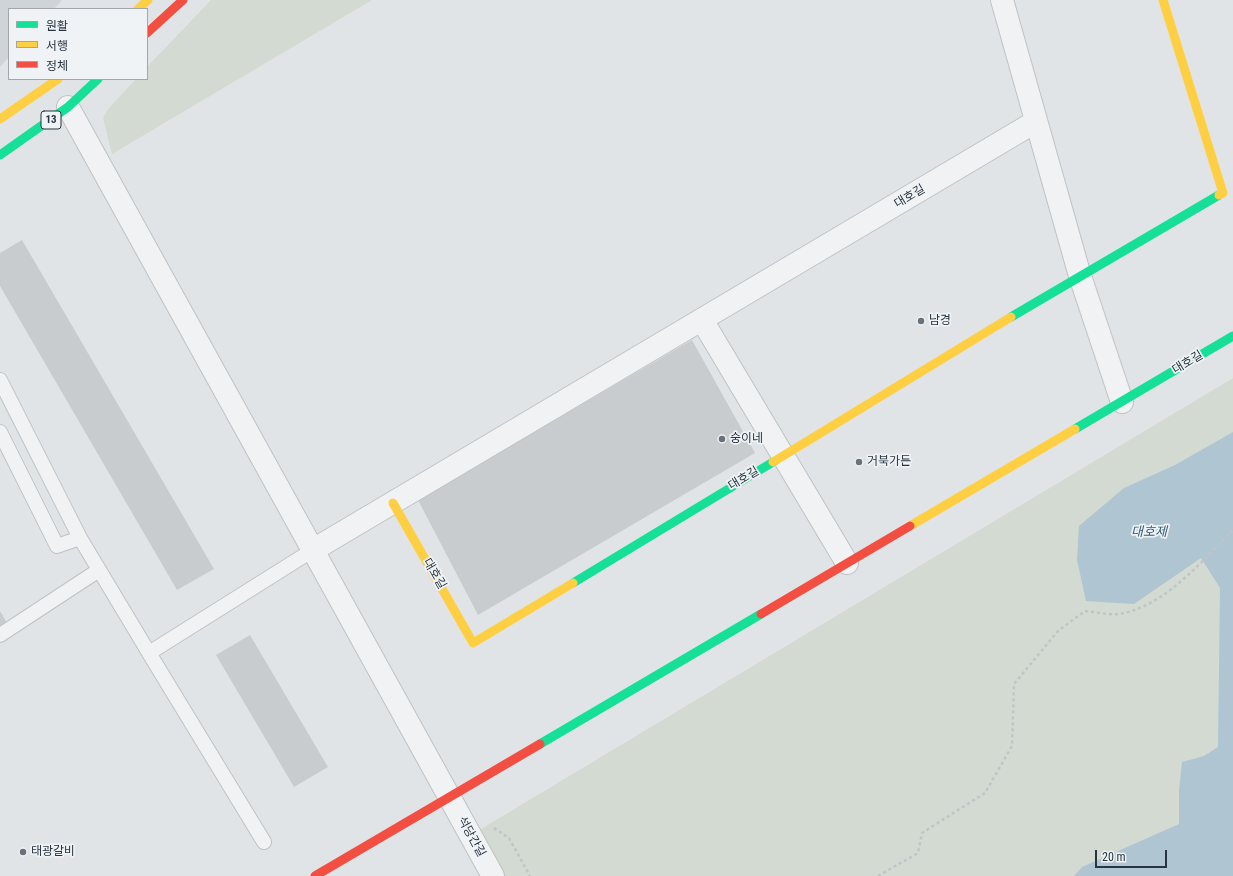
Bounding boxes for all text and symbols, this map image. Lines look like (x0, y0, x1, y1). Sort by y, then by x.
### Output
legend (8, 8, 148, 80)
text: 원활 (46, 19, 68, 33)
text: 서행 (46, 39, 68, 53)
text: 정체 (46, 59, 68, 73)
road number: 13 (41, 111, 61, 129)
street label: 대호길 (892, 182, 928, 212)
place label: 남경 (929, 314, 951, 328)
marker: 남경 (916, 316, 926, 326)
street label: 대호길 (1170, 348, 1206, 378)
place label: 숭이네 (730, 432, 763, 446)
marker: 숭이네 (717, 434, 727, 444)
place label: 거북가든 (867, 455, 911, 469)
marker: 거북가든 (854, 457, 864, 467)
street label: 대호길 (726, 464, 762, 494)
water label: 대호제 (1131, 525, 1167, 541)
street label: 대호길 (419, 556, 449, 592)
street label: 석당간길 (454, 814, 488, 860)
scale bar (1097, 842, 1169, 868)
place label: 태광갈비 (31, 845, 75, 859)
marker: 태광갈비 (18, 847, 28, 857)
text: 20 m (1102, 850, 1126, 864)

